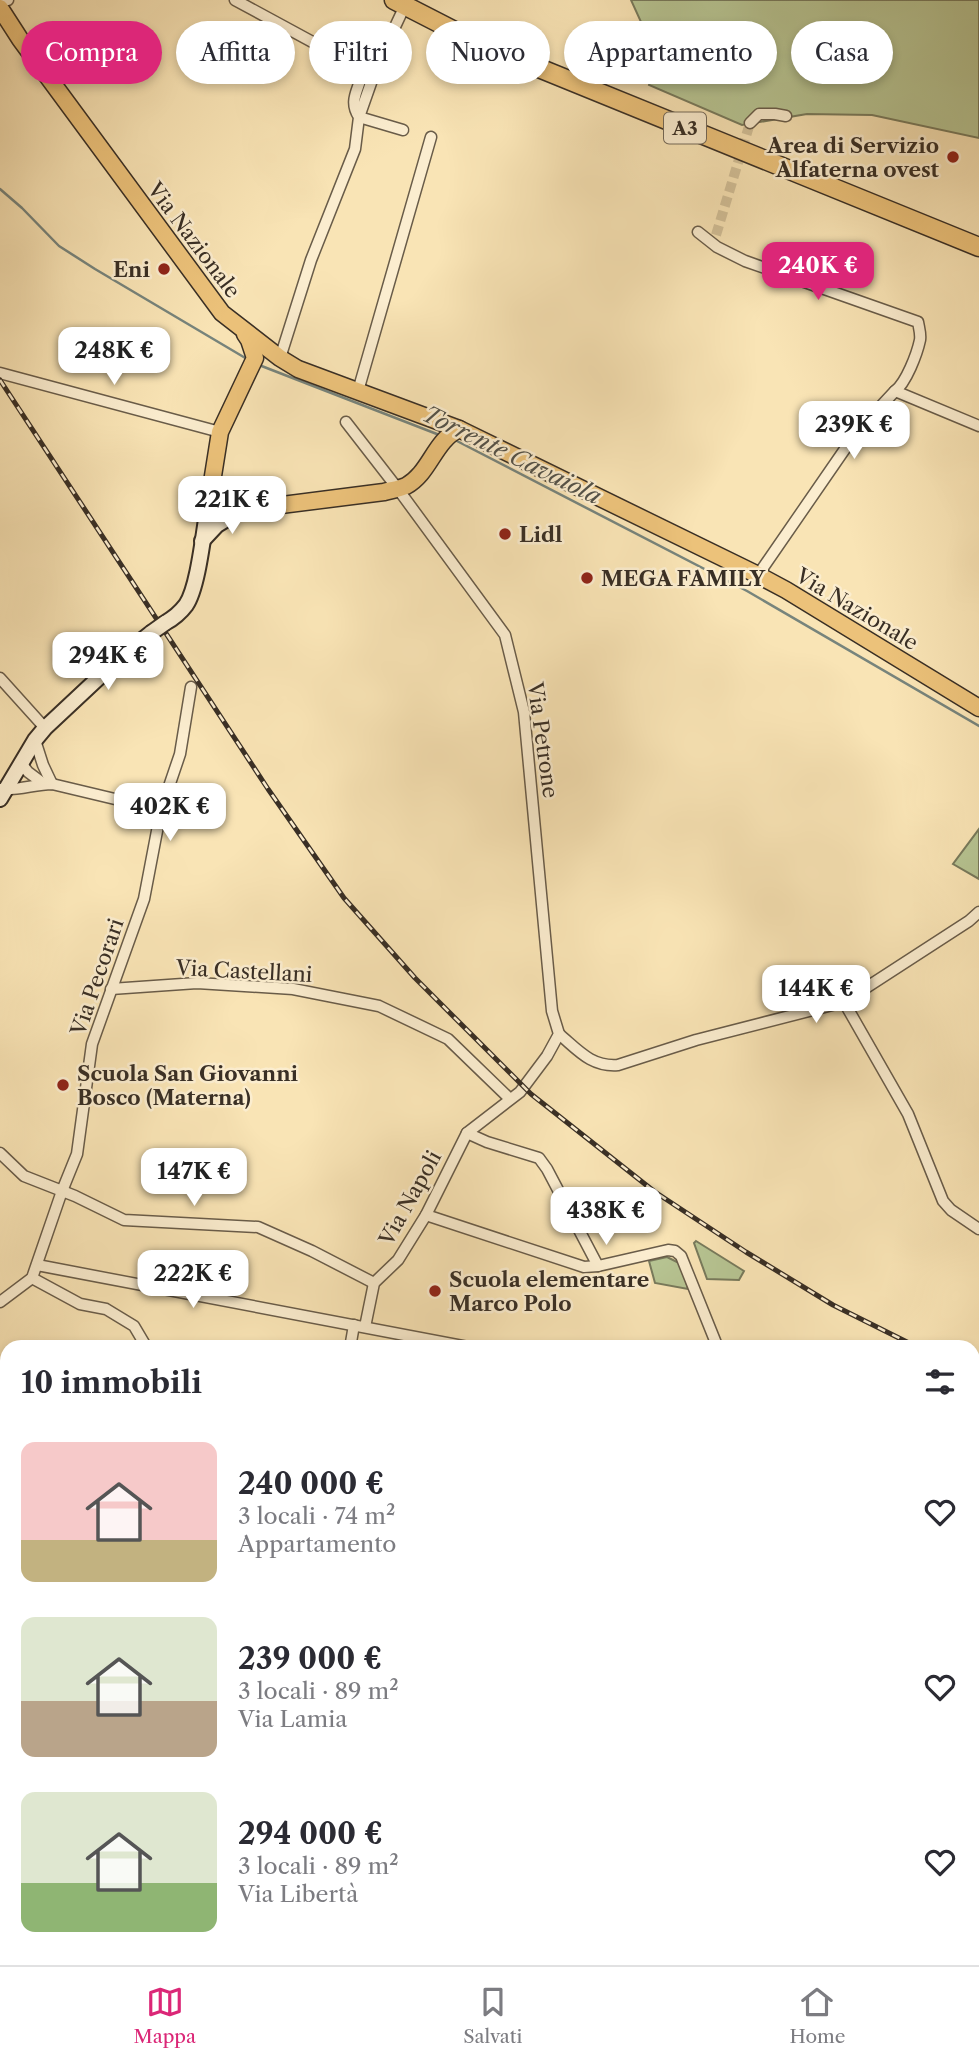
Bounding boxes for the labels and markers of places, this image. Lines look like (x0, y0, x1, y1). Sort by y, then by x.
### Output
place label: Area di Servizio Alfaterna ovest (766, 133, 940, 182)
marker: Area di Servizio Alfaterna ovest (945, 149, 961, 165)
pin: 240K € (761, 243, 875, 302)
place label: Eni (113, 257, 151, 282)
marker: Eni (156, 261, 172, 277)
pin: 248K € (57, 328, 171, 387)
pin: 239K € (797, 402, 911, 461)
pin: 221K € (175, 476, 289, 536)
place label: Lidl (519, 522, 562, 547)
marker: Lidl (497, 526, 513, 542)
place label: MEGA FAMILY (601, 566, 766, 591)
marker: MEGA FAMILY (579, 570, 595, 586)
pin: 294K € (51, 632, 165, 692)
pin: 402K € (113, 784, 227, 843)
pin: 144K € (759, 965, 873, 1025)
place label: Scuola San Giovanni Bosco (Materna) (77, 1061, 299, 1110)
marker: Scuola San Giovanni Bosco (Materna) (55, 1077, 71, 1093)
pin: 147K € (137, 1148, 251, 1208)
pin: 438K € (549, 1188, 663, 1247)
pin: 222K € (136, 1250, 250, 1310)
place label: Scuola elementare Marco Polo (449, 1267, 649, 1316)
marker: Scuola elementare Marco Polo (427, 1283, 443, 1299)

